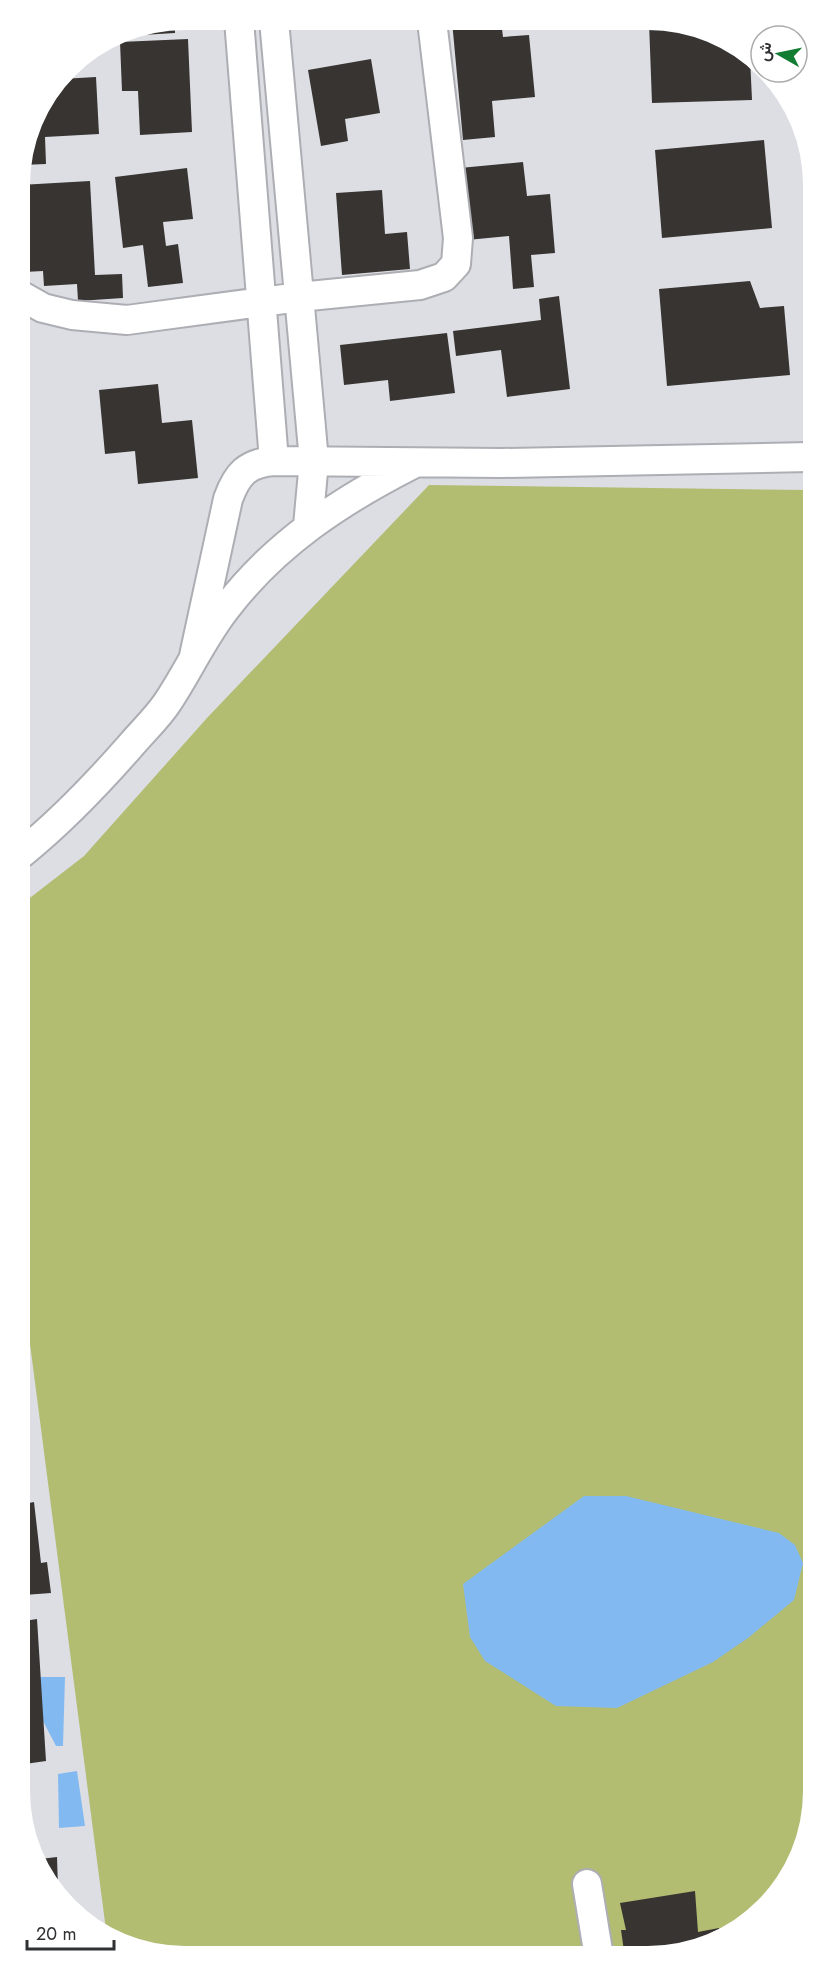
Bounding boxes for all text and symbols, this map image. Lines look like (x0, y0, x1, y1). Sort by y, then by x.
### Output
north arrow (749, 24, 809, 84)
text: ش (752, 40, 778, 63)
scale bar (27, 1913, 114, 1951)
text: 20 m (36, 1921, 76, 1947)

